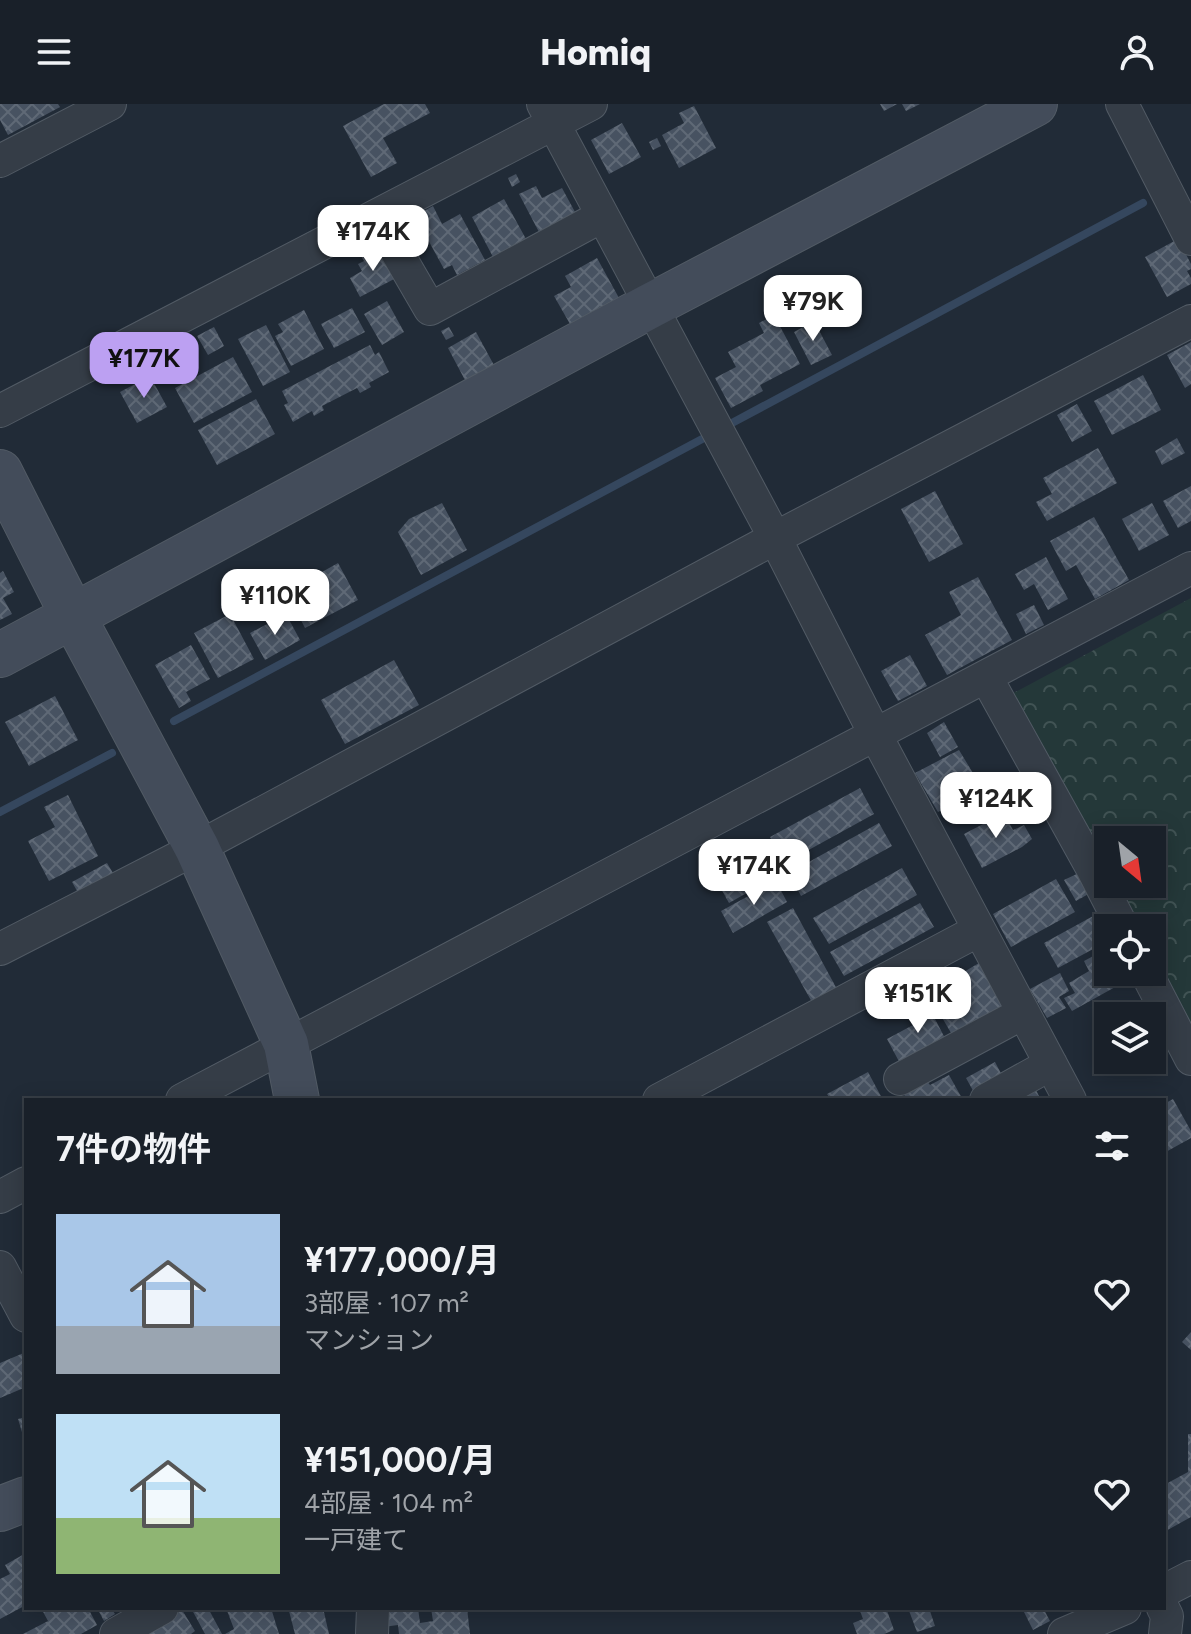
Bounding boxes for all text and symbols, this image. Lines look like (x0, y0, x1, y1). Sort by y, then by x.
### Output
icon: menu (32, 30, 76, 74)
icon: person (1115, 30, 1159, 74)
text: Homiq (540, 31, 651, 74)
pin: ¥174K (317, 205, 429, 273)
text: ¥174K (336, 215, 410, 247)
pin: ¥79K (766, 275, 860, 343)
text: ¥79K (782, 285, 844, 317)
pin: ¥177K (88, 332, 200, 400)
text: ¥177K (108, 342, 180, 374)
pin: ¥110K (219, 569, 331, 637)
text: ¥110K (239, 579, 311, 611)
pin: ¥124K (940, 772, 1052, 840)
text: ¥124K (958, 782, 1034, 814)
north arrow (1094, 826, 1166, 898)
map controls (1094, 826, 1166, 1074)
pin: ¥174K (698, 839, 810, 907)
text: ¥174K (717, 849, 791, 881)
button: locate (1094, 914, 1166, 986)
pin: ¥151K (862, 967, 974, 1035)
text: ¥151K (883, 977, 953, 1009)
button: layers (1094, 1002, 1166, 1074)
icon: filters (1090, 1124, 1134, 1168)
text: 7件の物件 (56, 1129, 211, 1170)
text: ¥177,000/月 (304, 1240, 500, 1281)
icon: home (120, 1246, 216, 1342)
icon: heart (1090, 1272, 1134, 1316)
text: 3部屋 · 107 m² (304, 1287, 469, 1319)
text: マンション (304, 1324, 434, 1356)
text: ¥151,000/月 (304, 1440, 496, 1481)
icon: home (120, 1446, 216, 1542)
icon: heart (1090, 1472, 1134, 1516)
text: 4部屋 · 104 m² (304, 1487, 473, 1519)
text: 一戸建て (304, 1524, 408, 1556)

